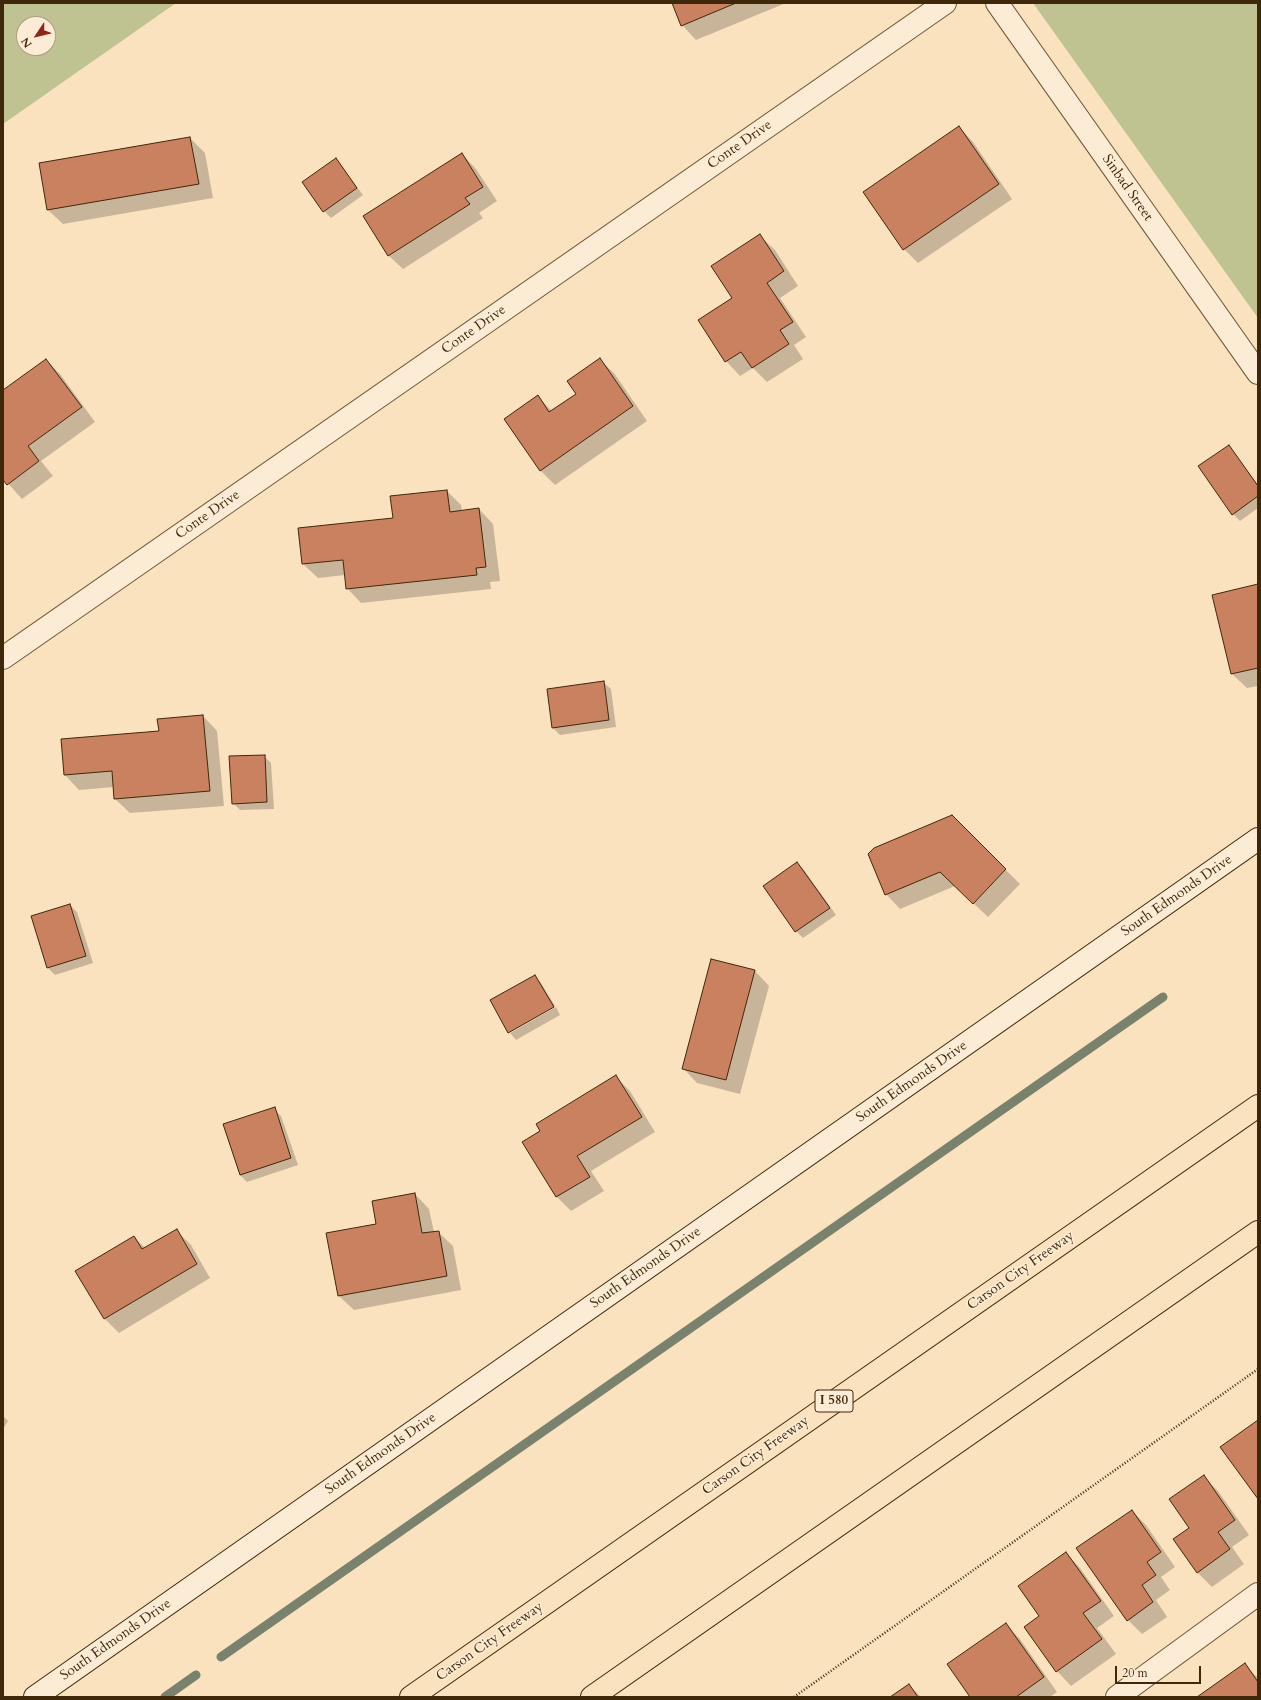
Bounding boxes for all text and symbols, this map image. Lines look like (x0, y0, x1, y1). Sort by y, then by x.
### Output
north arrow (16, 16, 56, 56)
text: N (18, 34, 35, 51)
street label: Conte Drive (705, 117, 775, 173)
street label: Sinbad Street (1098, 151, 1156, 225)
street label: Conte Drive (439, 302, 509, 358)
street label: Conte Drive (173, 487, 243, 543)
street label: South Edmonds Drive (1118, 851, 1236, 941)
street label: South Edmonds Drive (853, 1037, 971, 1127)
street label: South Edmonds Drive (587, 1223, 705, 1313)
street label: Carson City Freeway (964, 1228, 1078, 1314)
road number: I 580 (815, 1390, 853, 1412)
street label: South Edmonds Drive (322, 1409, 440, 1499)
street label: Carson City Freeway (699, 1413, 813, 1499)
street label: South Edmonds Drive (57, 1595, 175, 1685)
street label: Carson City Freeway (433, 1599, 547, 1685)
scale bar (1117, 1658, 1203, 1684)
text: 20 m (1122, 1665, 1148, 1681)

